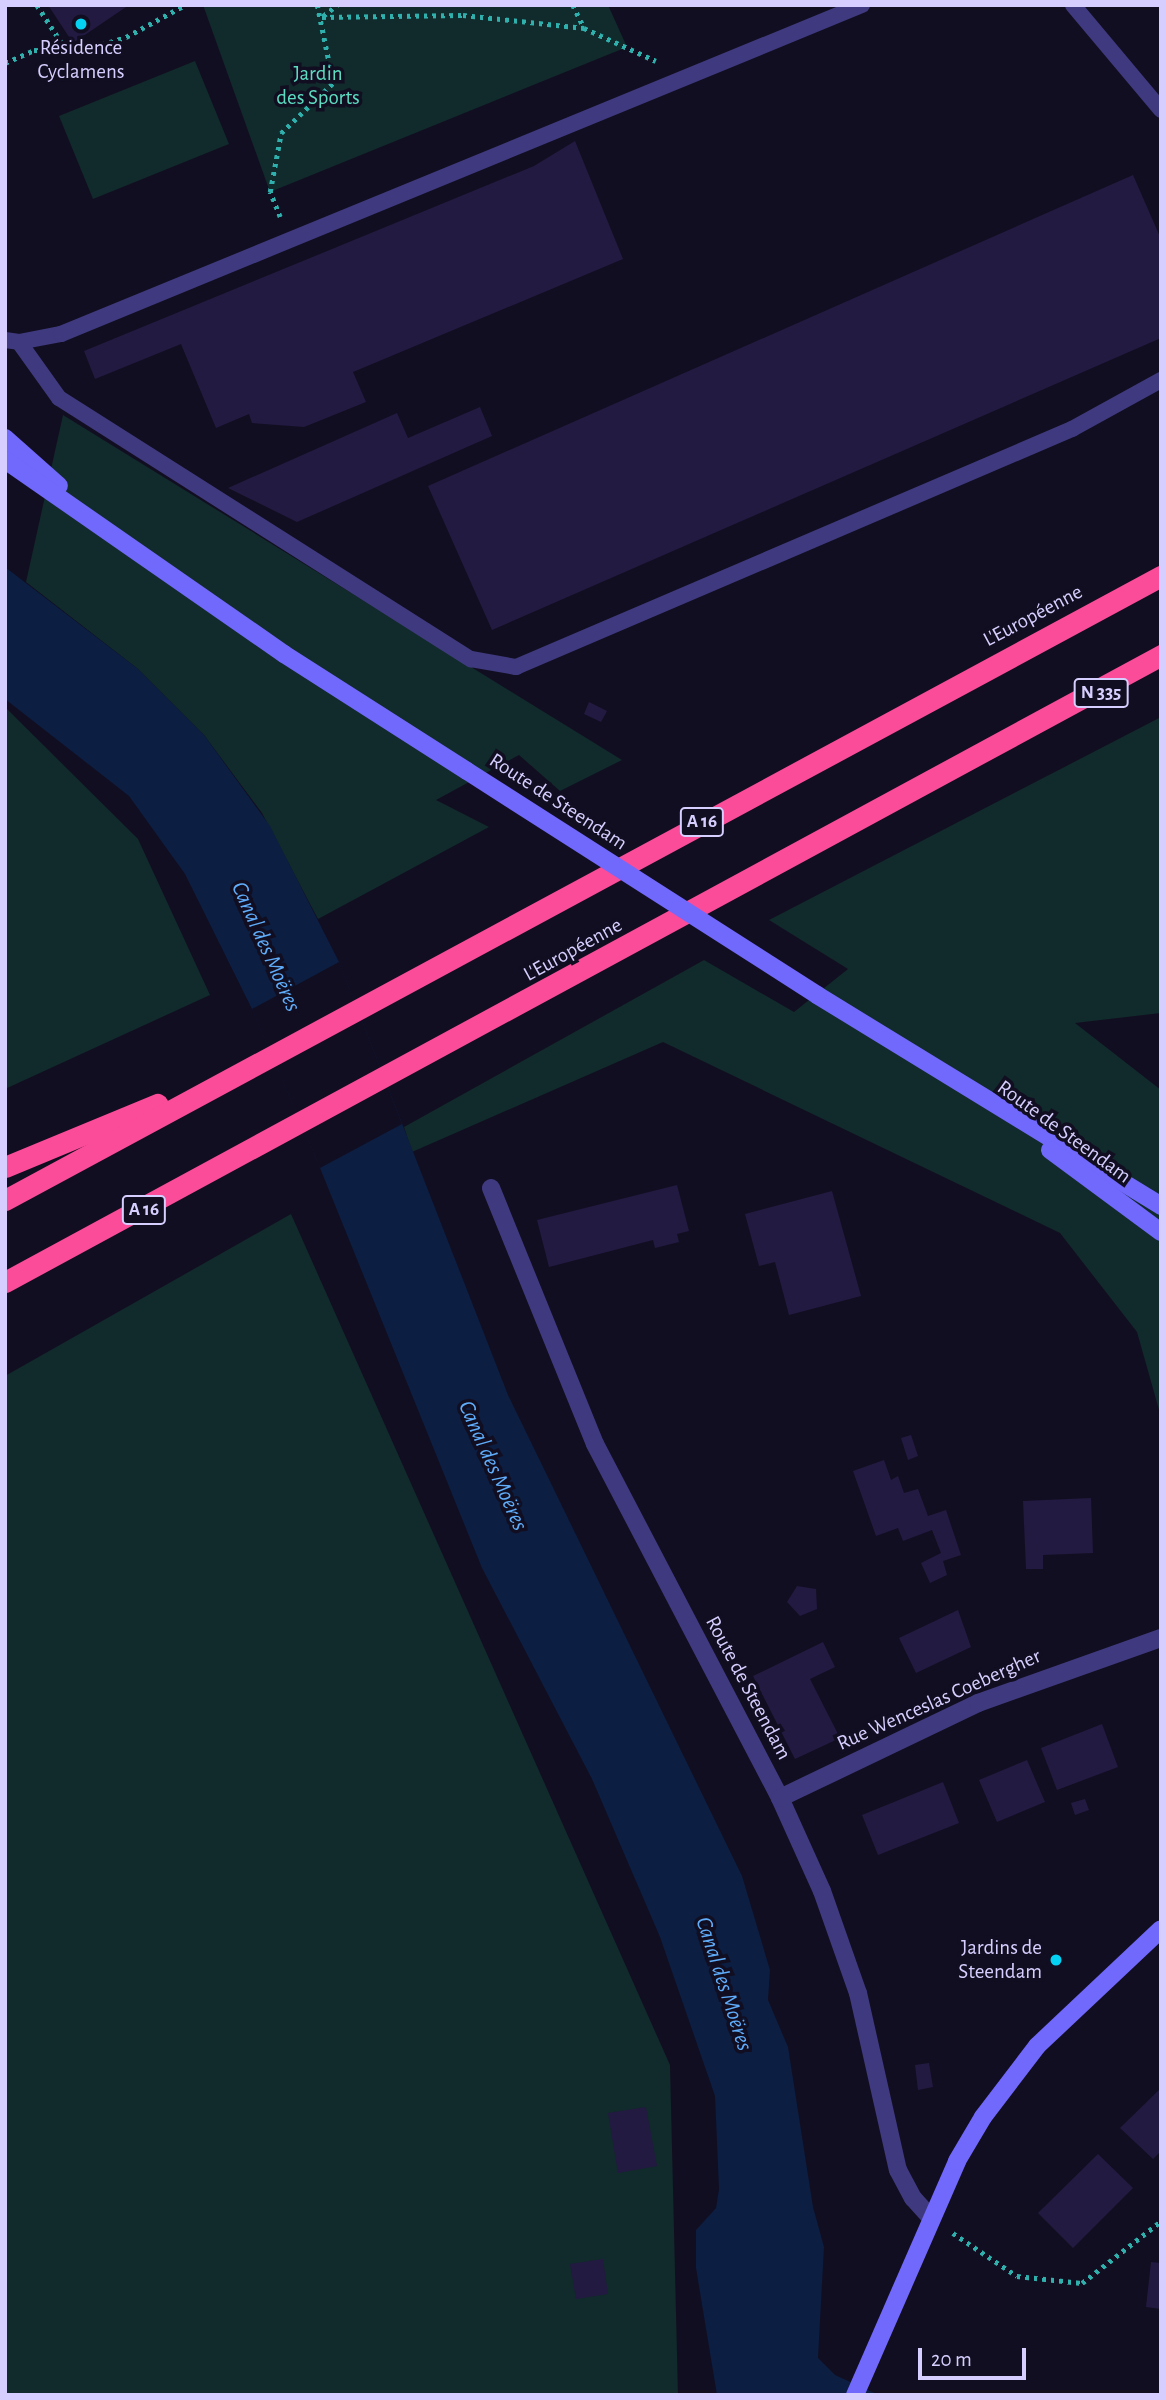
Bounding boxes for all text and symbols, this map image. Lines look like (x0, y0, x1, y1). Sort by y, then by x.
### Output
marker: Résidence Cyclamens (73, 16, 89, 32)
place label: Résidence Cyclamens (37, 35, 125, 85)
park label: Jardin des Sports (276, 61, 360, 111)
street label: L'Européenne (979, 579, 1087, 653)
road number: N 335 (1073, 678, 1129, 708)
street label: Route de Steendam (484, 748, 632, 856)
road number: A 16 (679, 806, 725, 838)
water label: Canal des Moëres (224, 878, 306, 1016)
street label: L'Européenne (519, 913, 627, 987)
street label: Route de Steendam (992, 1075, 1136, 1189)
road number: A 16 (121, 1194, 167, 1226)
water label: Canal des Moëres (451, 1397, 533, 1535)
street label: Route de Steendam (700, 1612, 796, 1764)
street label: Rue Wenceslas Coebergher (833, 1644, 1045, 1756)
water label: Canal des Moëres (688, 1914, 758, 2054)
place label: Jardins de Steendam (958, 1935, 1042, 1985)
marker: Jardins de Steendam (1048, 1952, 1064, 1968)
scale bar (921, 2334, 1030, 2378)
text: 20 m (931, 2349, 972, 2370)

